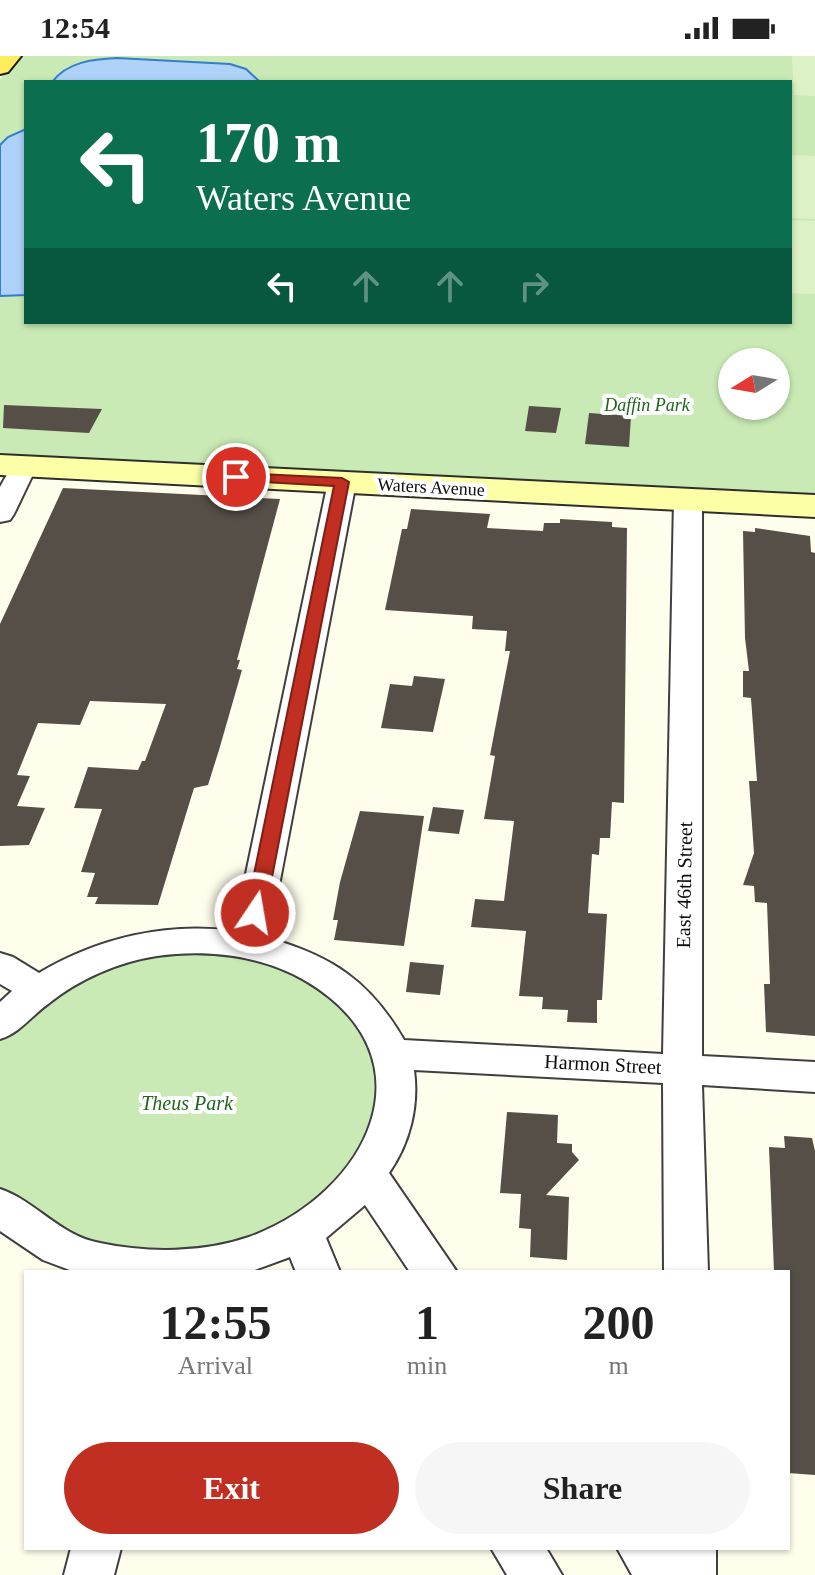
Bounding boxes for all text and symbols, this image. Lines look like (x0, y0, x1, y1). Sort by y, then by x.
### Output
text: 12:54 (40, 11, 110, 44)
icon: left (64, 112, 168, 216)
text: 170 m (196, 112, 341, 174)
text: Waters Avenue (196, 178, 411, 218)
icon: left (260, 264, 304, 308)
icon: ahead (344, 264, 388, 308)
icon: ahead (428, 264, 472, 308)
icon: right (512, 264, 556, 308)
north arrow (718, 348, 790, 420)
map controls (718, 348, 790, 420)
park label: Daffin Park (603, 395, 691, 415)
pin (202, 443, 270, 511)
icon: arrive (214, 455, 258, 499)
street label: Waters Avenue (377, 474, 485, 500)
street label: East 46th Street (672, 821, 696, 949)
position arrow (213, 871, 297, 955)
street label: Harmon Street (544, 1050, 663, 1078)
park label: Theus Park (141, 1092, 234, 1114)
text: 12:55 (159, 1296, 271, 1349)
text: 1 (415, 1296, 439, 1349)
text: 200 (583, 1296, 655, 1349)
text: Arrival (178, 1351, 253, 1380)
text: min (407, 1351, 447, 1380)
text: m (608, 1351, 629, 1380)
button: Exit (64, 1442, 399, 1534)
button: Share (415, 1442, 750, 1534)

